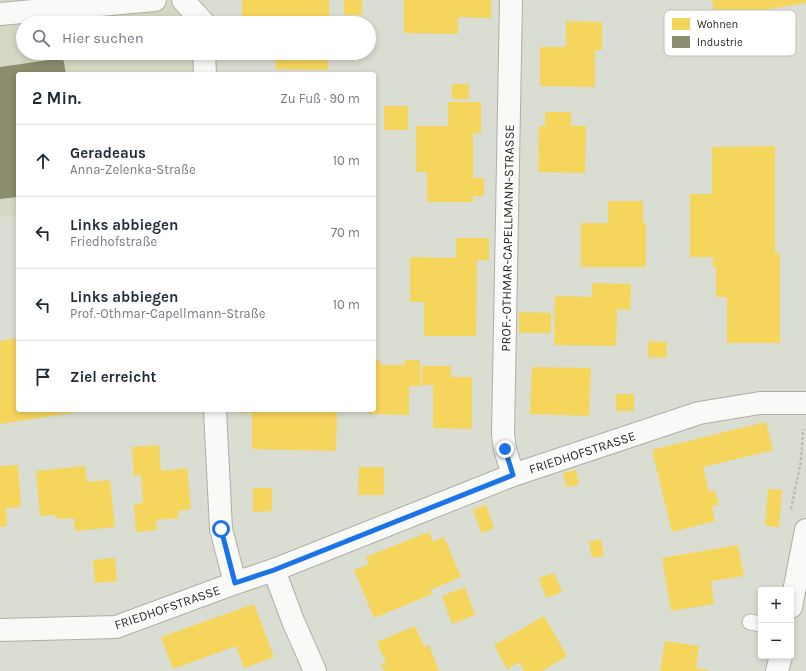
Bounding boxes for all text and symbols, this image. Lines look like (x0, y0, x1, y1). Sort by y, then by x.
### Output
legend (664, 10, 796, 56)
search box (16, 16, 376, 60)
text: Wohnen (697, 18, 738, 31)
icon: search (30, 27, 52, 49)
text: Hier suchen (62, 29, 144, 47)
text: Industrie (697, 36, 743, 49)
text: 2 Min. (32, 88, 81, 108)
text: Zu Fuß · 90 m (280, 91, 360, 106)
street label: PROF.-OTHMAR-CAPELLMANN-STRASSE (498, 124, 517, 352)
text: Geradeaus (70, 144, 146, 162)
icon: ahead (32, 150, 54, 172)
text: 10 m (333, 153, 360, 168)
text: Anna-Zelenka-Straße (70, 162, 196, 177)
text: Links abbiegen (70, 216, 178, 234)
icon: left (32, 222, 54, 244)
text: 70 m (331, 225, 360, 240)
text: Friedhofstraße (70, 234, 157, 249)
text: Links abbiegen (70, 288, 178, 306)
icon: left (32, 294, 54, 316)
text: 10 m (333, 297, 360, 312)
text: Prof.-Othmar-Capellmann-Straße (70, 306, 265, 321)
icon: arrive (32, 366, 54, 388)
text: Ziel erreicht (70, 368, 156, 386)
street label: FRIEDHOFSTRASSE (527, 428, 637, 477)
route end (496, 440, 514, 458)
route start (212, 520, 230, 538)
street label: FRIEDHOFSTRASSE (112, 582, 222, 633)
map controls (758, 587, 794, 659)
button: + (758, 587, 794, 623)
button: − (758, 623, 794, 659)

